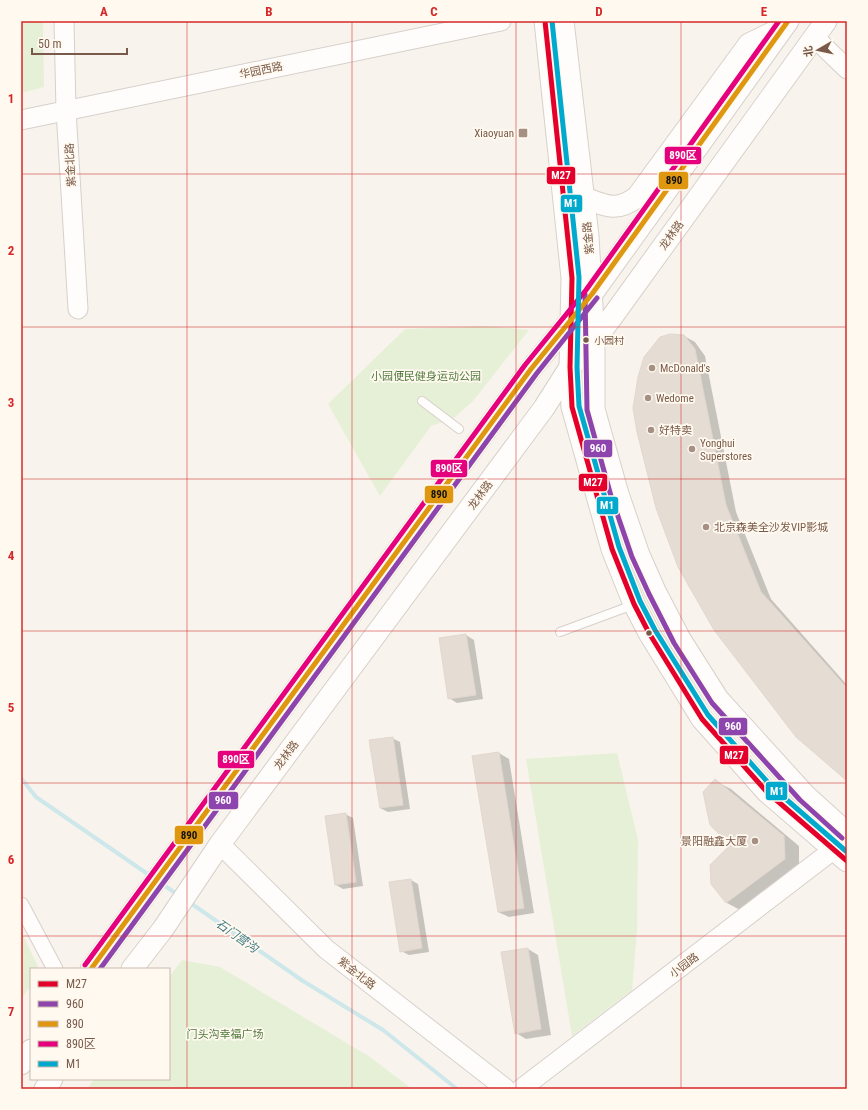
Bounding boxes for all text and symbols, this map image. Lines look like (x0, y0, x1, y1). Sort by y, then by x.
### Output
text: A (100, 4, 108, 19)
text: B (265, 4, 273, 19)
text: C (430, 4, 438, 19)
text: D (595, 4, 603, 19)
text: E (761, 4, 768, 19)
scale bar (32, 30, 127, 56)
north arrow (798, 30, 838, 70)
text: 50 m (38, 37, 62, 51)
text: 北 (801, 45, 816, 58)
street label: 华园西路 (238, 60, 284, 81)
text: 1 (8, 91, 14, 106)
place label: Xiaoyuan (474, 127, 514, 140)
marker: Xiaoyuan (517, 127, 529, 139)
street label: 紫金北路 (63, 143, 78, 187)
line badge: 890区 (664, 146, 702, 165)
text: 890区 (669, 149, 697, 162)
line badge: M27 (546, 166, 576, 185)
text: M27 (551, 169, 571, 182)
line badge: 890 (658, 171, 689, 190)
text: 890 (666, 174, 683, 187)
line badge: M1 (560, 194, 583, 213)
text: M1 (564, 197, 578, 210)
street label: 龙林路 (656, 218, 686, 252)
street label: 紫金路 (581, 221, 596, 255)
text: 2 (8, 243, 15, 258)
marker: 小园村 (581, 335, 591, 345)
place label: 小园村 (594, 335, 624, 346)
place label: McDonald's (660, 362, 710, 375)
marker: McDonald's (647, 363, 657, 373)
park label: 小园便民健身运动公园 (371, 370, 481, 383)
place label: Wedome (656, 392, 694, 405)
marker: Wedome (643, 393, 653, 403)
text: 3 (8, 395, 14, 410)
place label: 好特卖 (659, 424, 692, 437)
marker: 好特卖 (646, 425, 656, 435)
place label: Yonghui Superstores (700, 437, 752, 463)
line badge: 960 (583, 439, 613, 458)
text: 960 (590, 442, 607, 455)
marker: Yonghui Superstores (687, 444, 697, 454)
line badge: 890区 (430, 459, 468, 478)
text: 890区 (435, 462, 463, 475)
line badge: M27 (578, 473, 608, 492)
text: M27 (583, 476, 603, 489)
street label: 龙林路 (465, 478, 496, 512)
line badge: 890 (424, 485, 454, 504)
text: 890 (431, 488, 448, 501)
line badge: M1 (596, 496, 619, 515)
text: M1 (600, 499, 614, 512)
place label: 北京森美全沙发VIP影城 (714, 521, 828, 534)
marker: 北京森美全沙发VIP影城 (701, 522, 711, 532)
text: 4 (8, 548, 15, 563)
unlabelled marker (644, 628, 654, 638)
text: 5 (8, 700, 15, 715)
line badge: 960 (718, 717, 748, 736)
text: 960 (725, 720, 742, 733)
street label: 龙林路 (271, 738, 302, 772)
line badge: M27 (719, 745, 749, 765)
text: M27 (724, 749, 744, 762)
line badge: 890区 (217, 750, 255, 769)
text: 890区 (222, 753, 250, 766)
line badge: M1 (765, 781, 788, 801)
text: M1 (770, 785, 784, 798)
line badge: 960 (208, 791, 239, 810)
text: 960 (215, 794, 232, 807)
line badge: 890 (174, 825, 204, 845)
text: 890 (181, 829, 198, 842)
place label: 景阳融鑫大厦 (681, 835, 747, 848)
marker: 景阳融鑫大厦 (750, 836, 760, 846)
text: 6 (8, 852, 15, 867)
water label: 石门营沟 (213, 916, 262, 957)
street label: 小园路 (667, 950, 701, 981)
street label: 紫金北路 (335, 955, 378, 992)
legend (30, 968, 170, 1080)
text: M27 (66, 977, 87, 991)
text: 960 (66, 997, 84, 1011)
text: 7 (8, 1004, 15, 1019)
text: 890 (66, 1017, 84, 1031)
park label: 门头沟幸福广场 (187, 1028, 264, 1041)
text: 890区 (66, 1037, 96, 1051)
text: M1 (66, 1057, 81, 1071)

